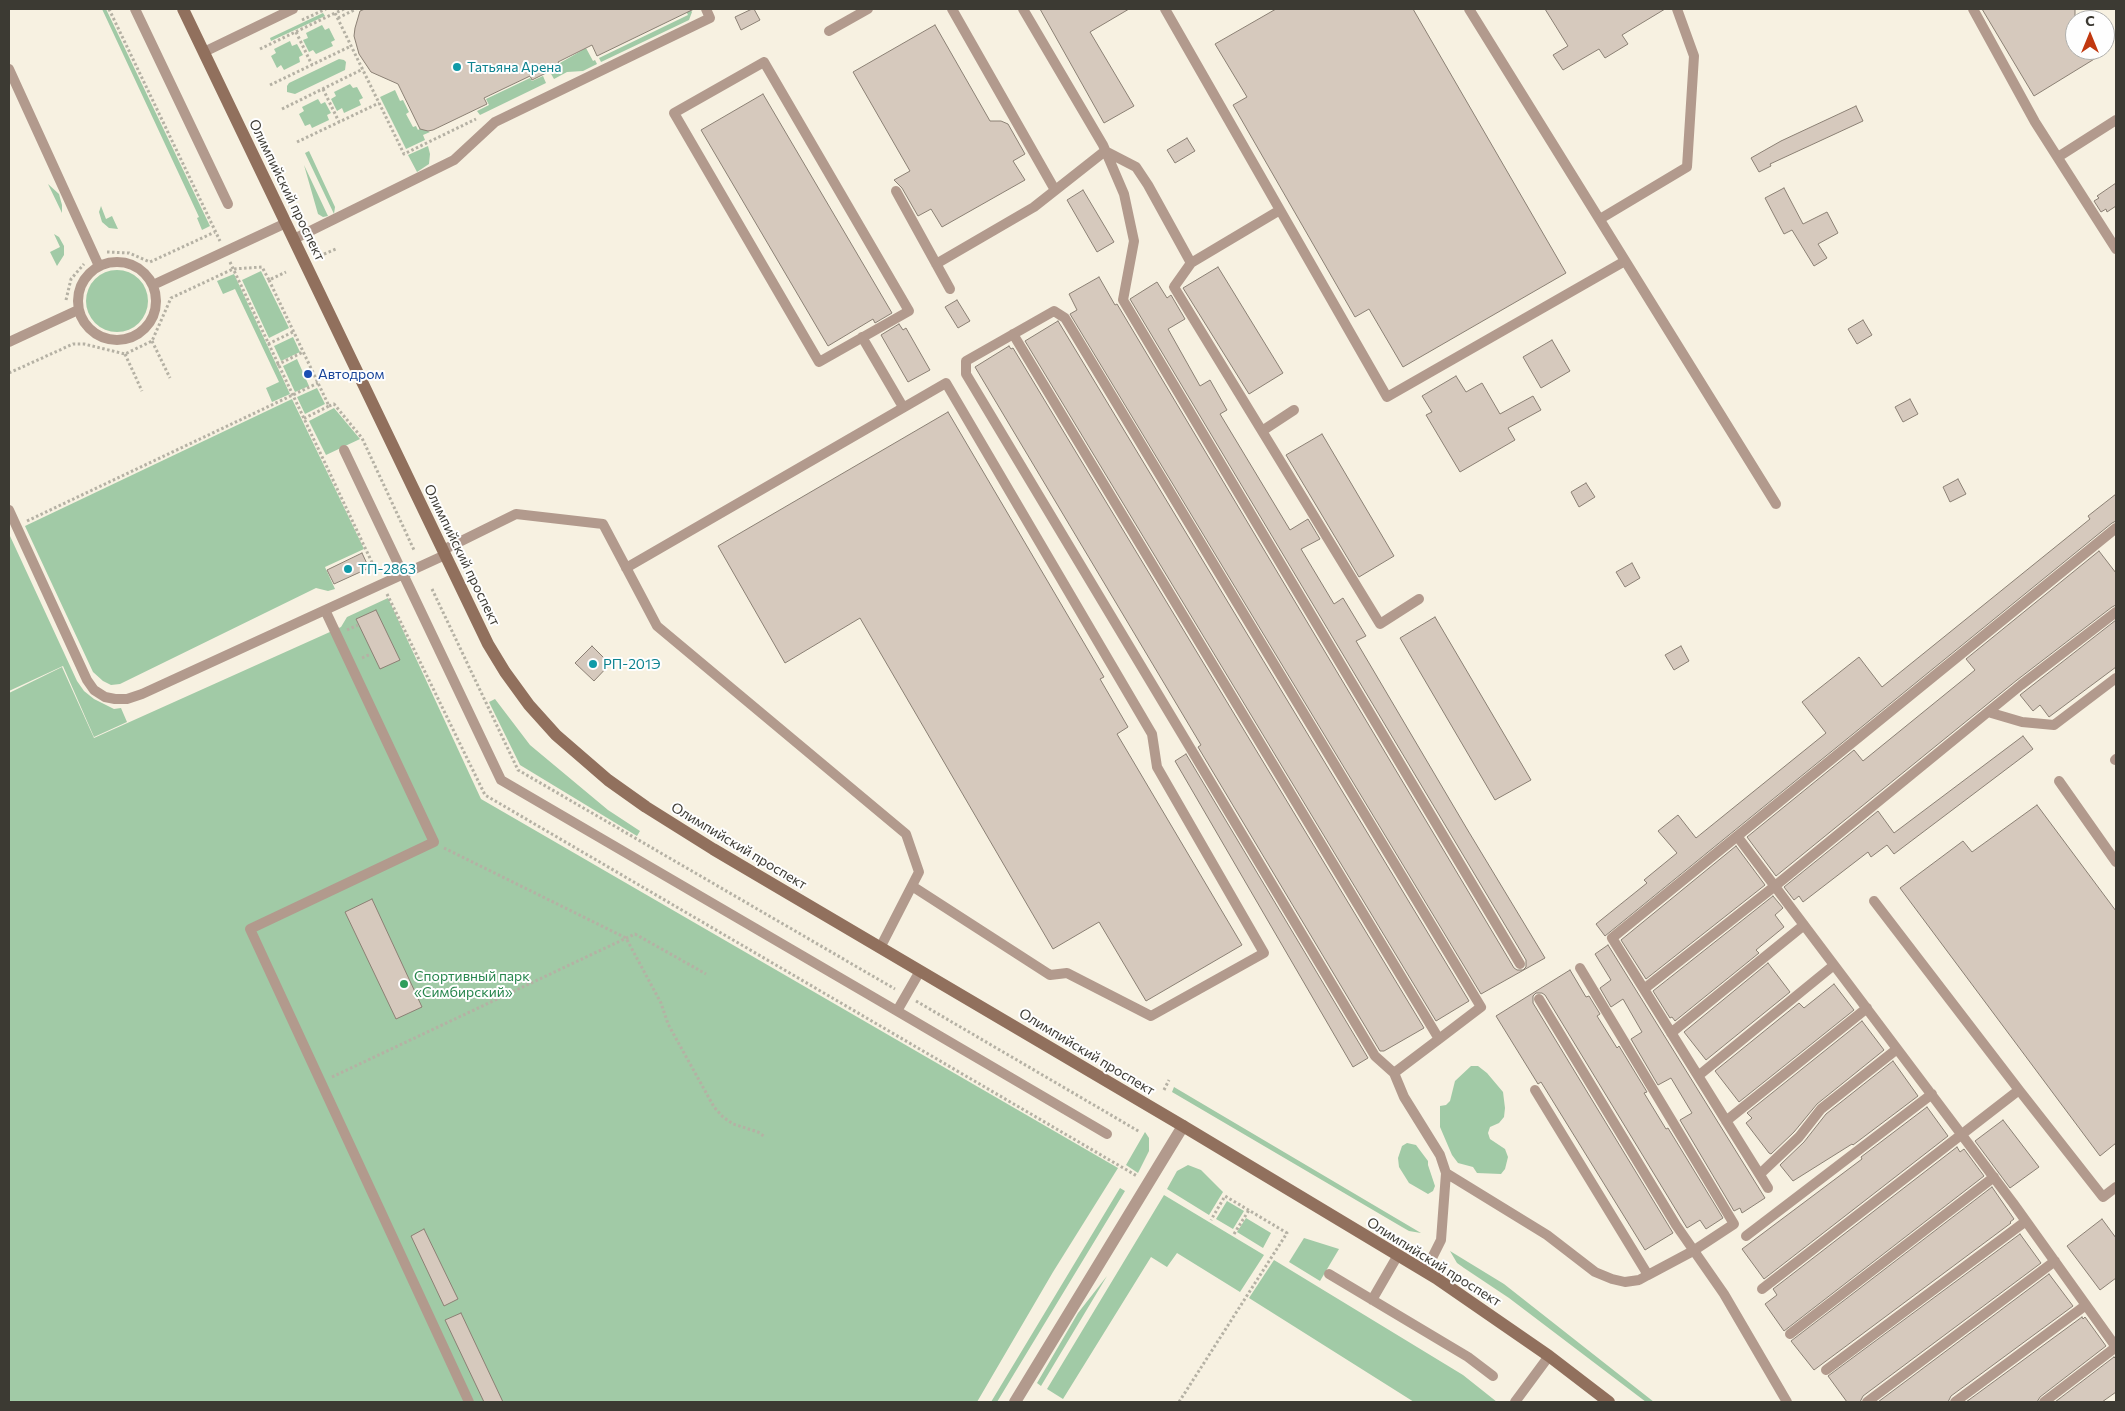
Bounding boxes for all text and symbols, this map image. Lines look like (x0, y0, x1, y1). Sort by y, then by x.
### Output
north arrow (2065, 10, 2115, 60)
text: С (2085, 12, 2095, 29)
place label: Татьяна Арена (467, 59, 562, 75)
marker: Татьяна Арена (451, 61, 463, 73)
street label: Олимпийский проспект (245, 116, 329, 264)
place label: Автодром (318, 366, 385, 382)
marker: Автодром (302, 368, 314, 380)
street label: Олимпийский проспект (420, 481, 504, 629)
place label: ТП-2863 (358, 561, 416, 577)
marker: ТП-2863 (342, 563, 354, 575)
place label: РП-201Э (603, 656, 661, 672)
marker: РП-201Э (587, 658, 599, 670)
street label: Олимпийский проспект (668, 799, 810, 893)
place label: Спортивный парк «Симбирский» (414, 968, 530, 1000)
marker: Спортивный парк «Симбирский» (398, 978, 410, 990)
street label: Олимпийский проспект (1016, 1005, 1158, 1099)
street label: Олимпийский проспект (1364, 1214, 1504, 1310)

